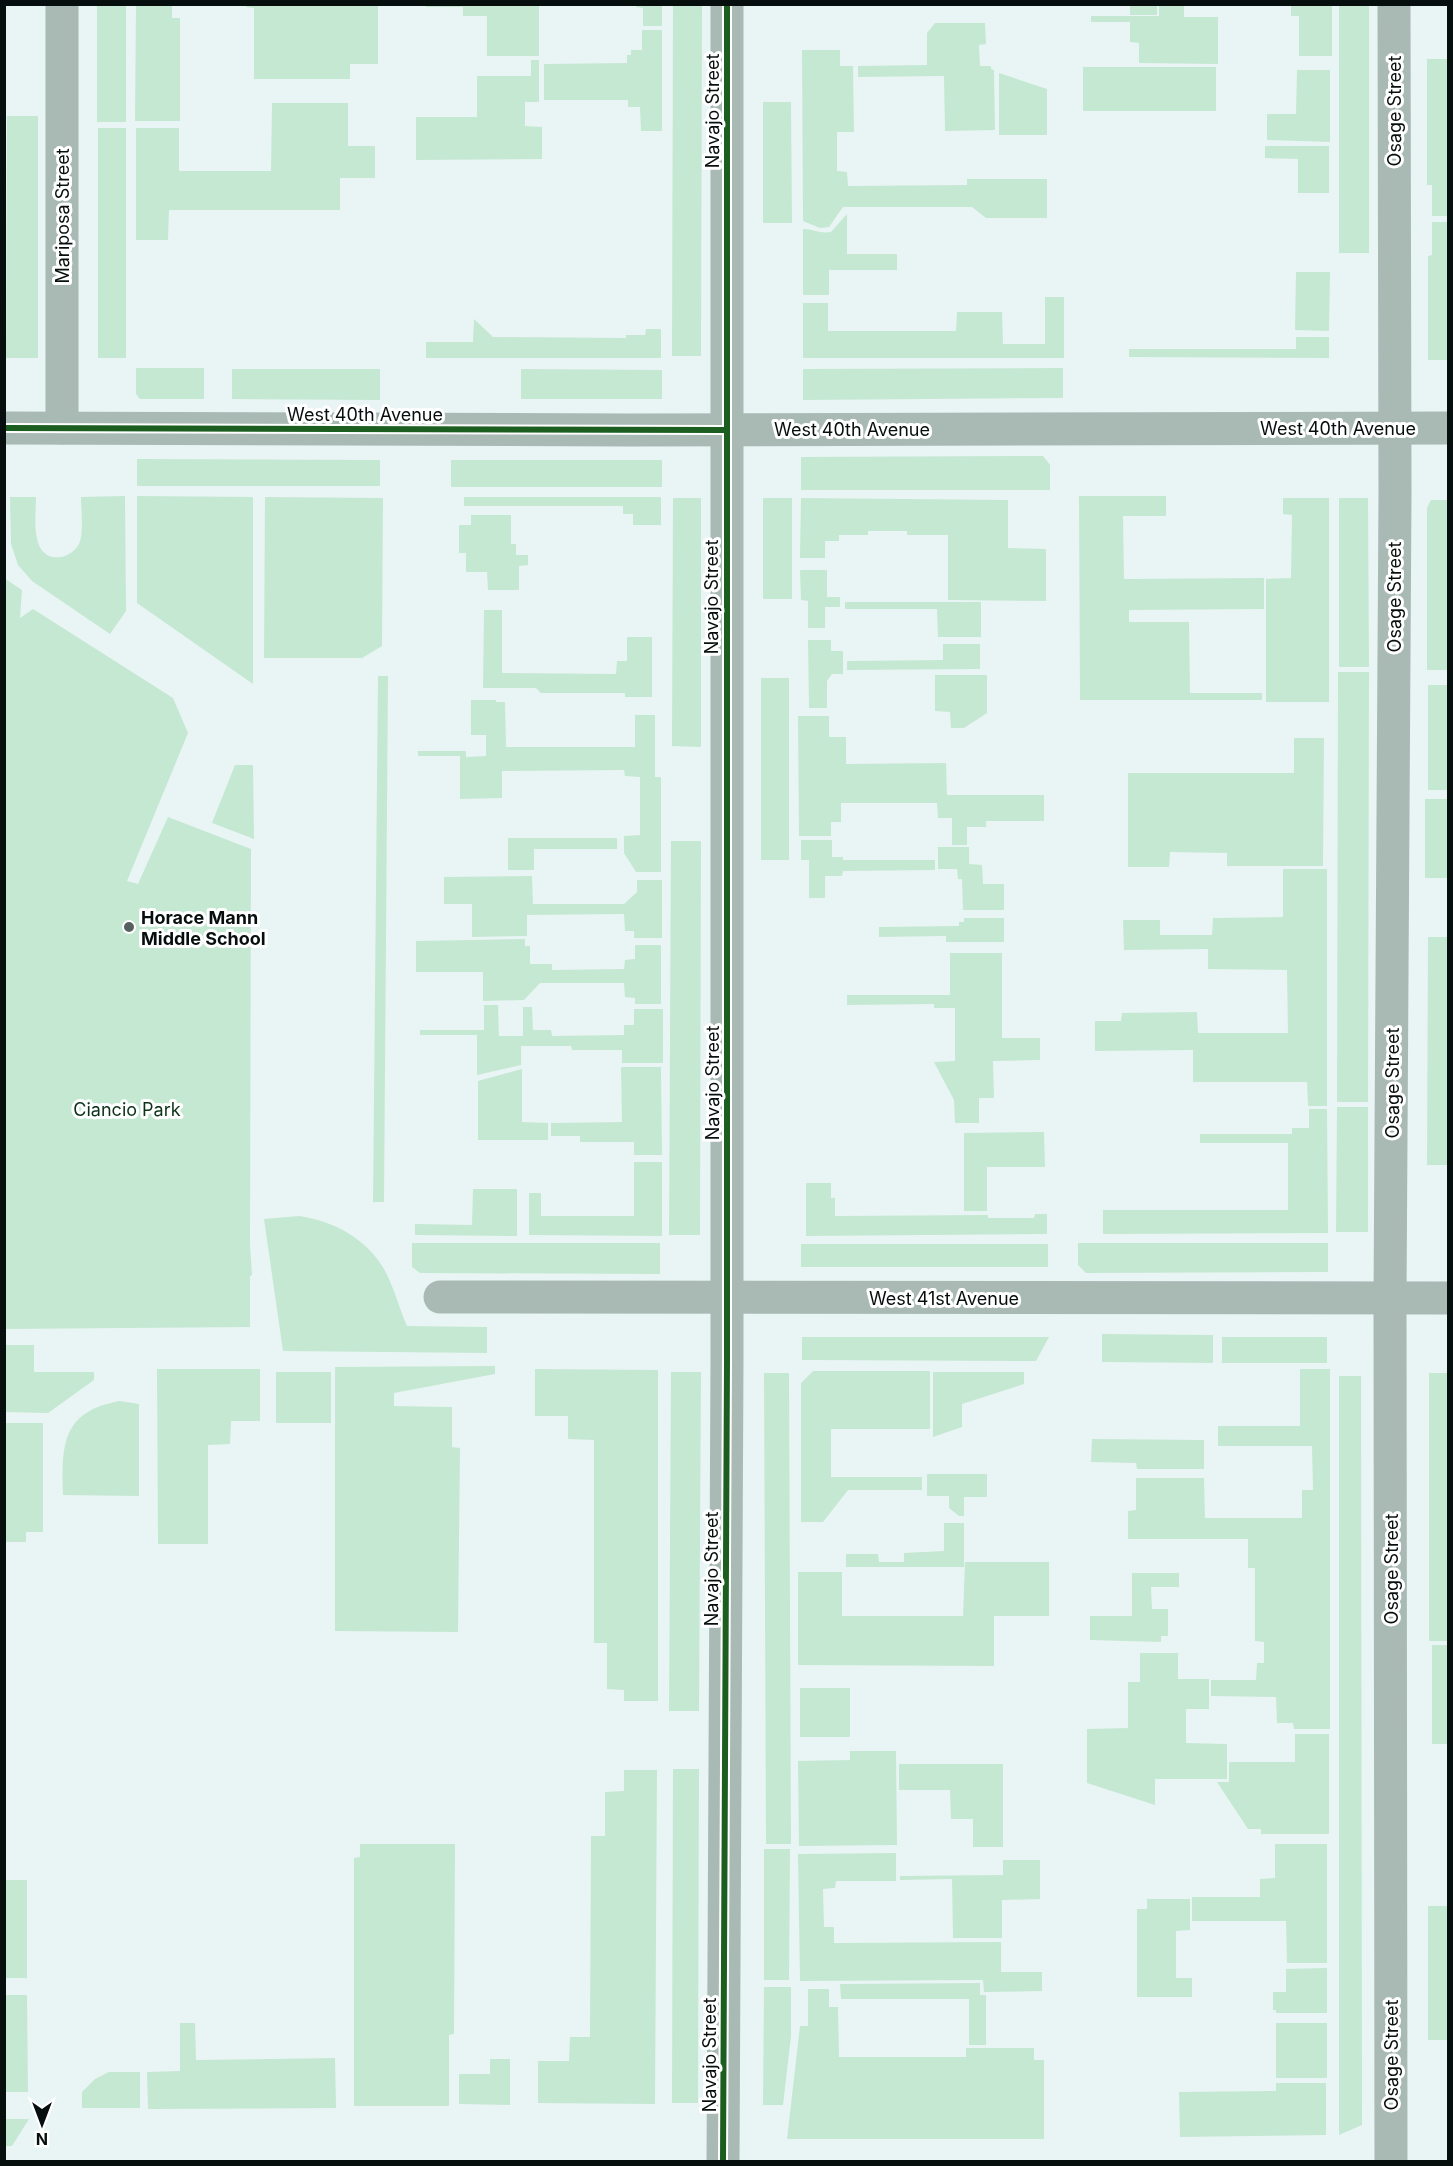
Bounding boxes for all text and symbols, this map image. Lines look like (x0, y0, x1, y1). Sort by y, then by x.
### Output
street label: Navajo Street (702, 54, 723, 168)
street label: Osage Street (1384, 56, 1405, 166)
street label: Mariposa Street (52, 148, 73, 284)
street label: West 40th Avenue (287, 404, 443, 425)
street label: West 40th Avenue (1260, 418, 1416, 439)
street label: West 40th Avenue (774, 419, 930, 440)
street label: Navajo Street (701, 540, 722, 654)
street label: Osage Street (1384, 542, 1405, 652)
place label: Horace Mann Middle School (141, 907, 266, 949)
marker: Horace Mann Middle School (122, 920, 136, 934)
street label: Navajo Street (702, 1026, 723, 1140)
street label: Osage Street (1382, 1028, 1403, 1138)
park label: Ciancio Park (73, 1099, 181, 1120)
street label: West 41st Avenue (869, 1288, 1019, 1309)
street label: Navajo Street (701, 1512, 722, 1626)
street label: Osage Street (1381, 1514, 1402, 1624)
street label: Navajo Street (699, 1998, 720, 2112)
street label: Osage Street (1381, 2000, 1402, 2110)
north arrow (12, 2094, 72, 2154)
text: N (36, 2129, 48, 2149)

